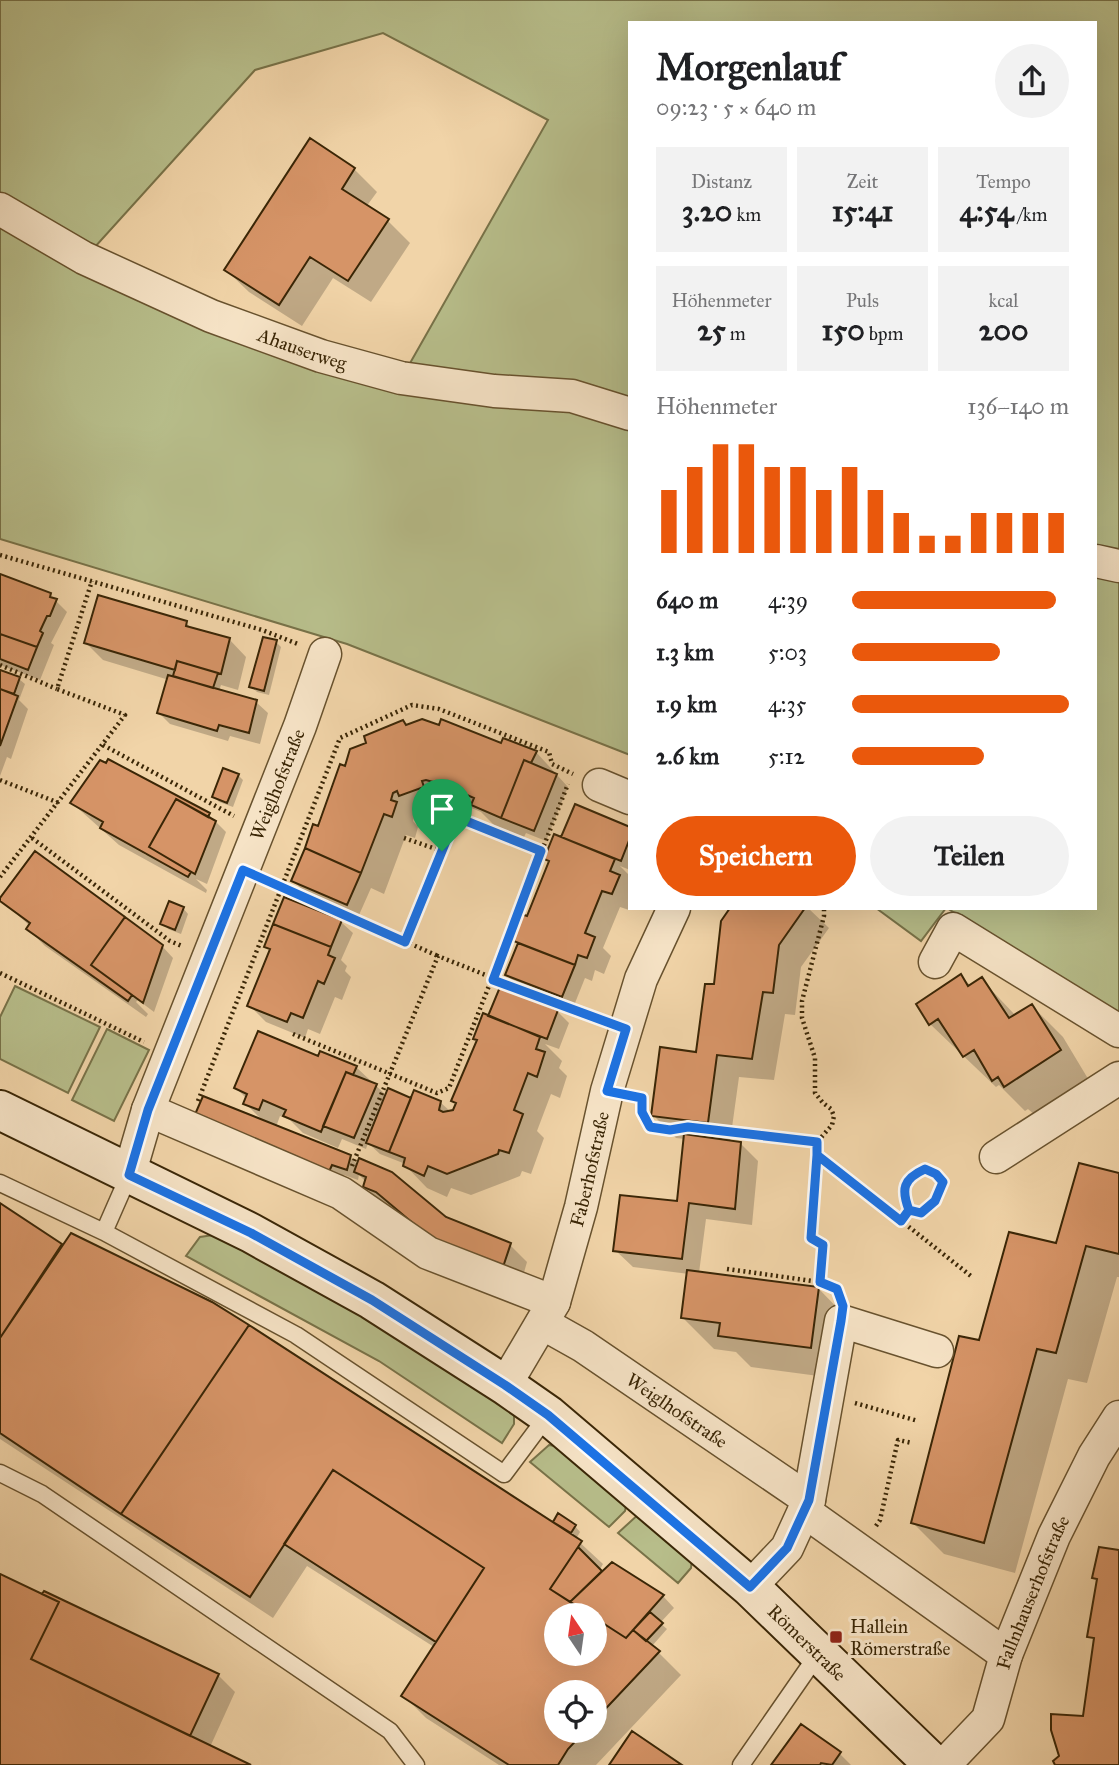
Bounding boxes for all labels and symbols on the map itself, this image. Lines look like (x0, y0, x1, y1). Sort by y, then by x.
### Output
street label: Ahauserweg (254, 323, 350, 376)
street label: Weiglhofstraße (245, 726, 310, 843)
pin (412, 779, 472, 851)
street label: Faberhofstraße (565, 1109, 614, 1229)
street label: Weiglhofstraße (622, 1368, 732, 1453)
street label: Fallnhauserhofstraße (992, 1512, 1074, 1672)
street label: Römerstraße (763, 1600, 851, 1686)
north arrow (544, 1603, 607, 1666)
place label: Hallein Römerstraße (850, 1615, 950, 1660)
marker: Hallein Römerstraße (828, 1629, 844, 1645)

